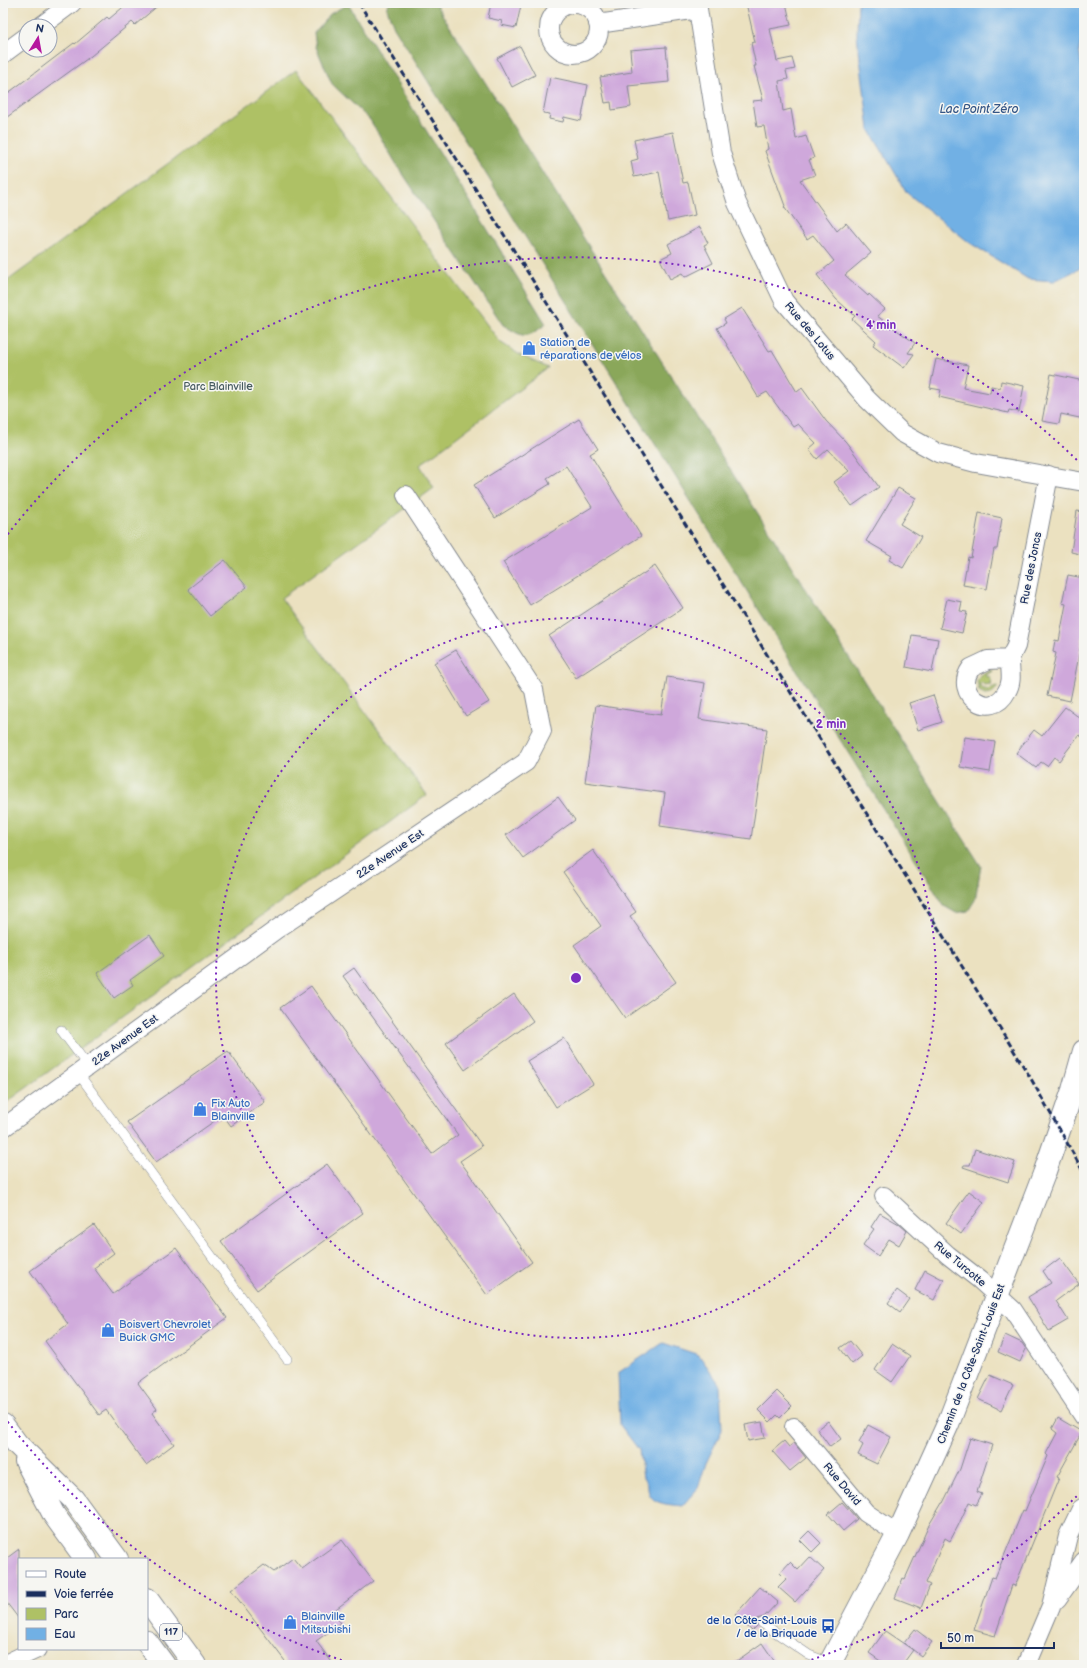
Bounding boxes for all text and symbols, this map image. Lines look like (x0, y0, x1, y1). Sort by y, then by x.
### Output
north arrow (18, 18, 58, 58)
text: N (35, 22, 45, 36)
water label: Lac Point Zéro (940, 102, 1018, 117)
street label: Rue des Lotus (782, 299, 838, 363)
text: 4 min (866, 318, 896, 333)
place label: Station de réparations de vélos (540, 336, 642, 362)
shop icon: Station de réparations de vélos (521, 340, 537, 356)
park label: Parc Blainville (183, 380, 253, 393)
street label: Rue des Joncs (1018, 530, 1044, 605)
text: 2 min (816, 717, 846, 732)
street label: 22e Avenue Est (354, 826, 427, 881)
centre of rings (569, 971, 583, 985)
street label: 22e Avenue Est (89, 1011, 161, 1068)
place label: Fix Auto Blainville (211, 1097, 256, 1123)
shop icon: Fix Auto Blainville (192, 1101, 208, 1117)
street label: Rue Turcotte (931, 1239, 989, 1290)
street label: Chemin de la Côte-Saint-Louis Est (934, 1281, 1008, 1446)
place label: Boisvert Chevrolet Buick GMC (119, 1318, 211, 1344)
shop icon: Boisvert Chevrolet Buick GMC (100, 1322, 116, 1338)
street label: Rue David (820, 1460, 864, 1508)
legend (18, 1558, 148, 1650)
text: Route (54, 1567, 86, 1582)
text: Voie ferrée (54, 1587, 114, 1602)
text: Parc (54, 1607, 78, 1622)
place label: Blainville Mitsubishi (301, 1610, 351, 1636)
shop icon: Blainville Mitsubishi (282, 1614, 298, 1630)
place label: de la Côte-Saint-Louis / de la Briquade (707, 1614, 818, 1640)
bus stop icon: de la Côte-Saint-Louis / de la Briquade (820, 1618, 836, 1634)
road number: 117 (160, 1624, 182, 1640)
scale bar (941, 1624, 1054, 1650)
text: Eau (54, 1627, 75, 1642)
text: 50 m (947, 1631, 974, 1646)

